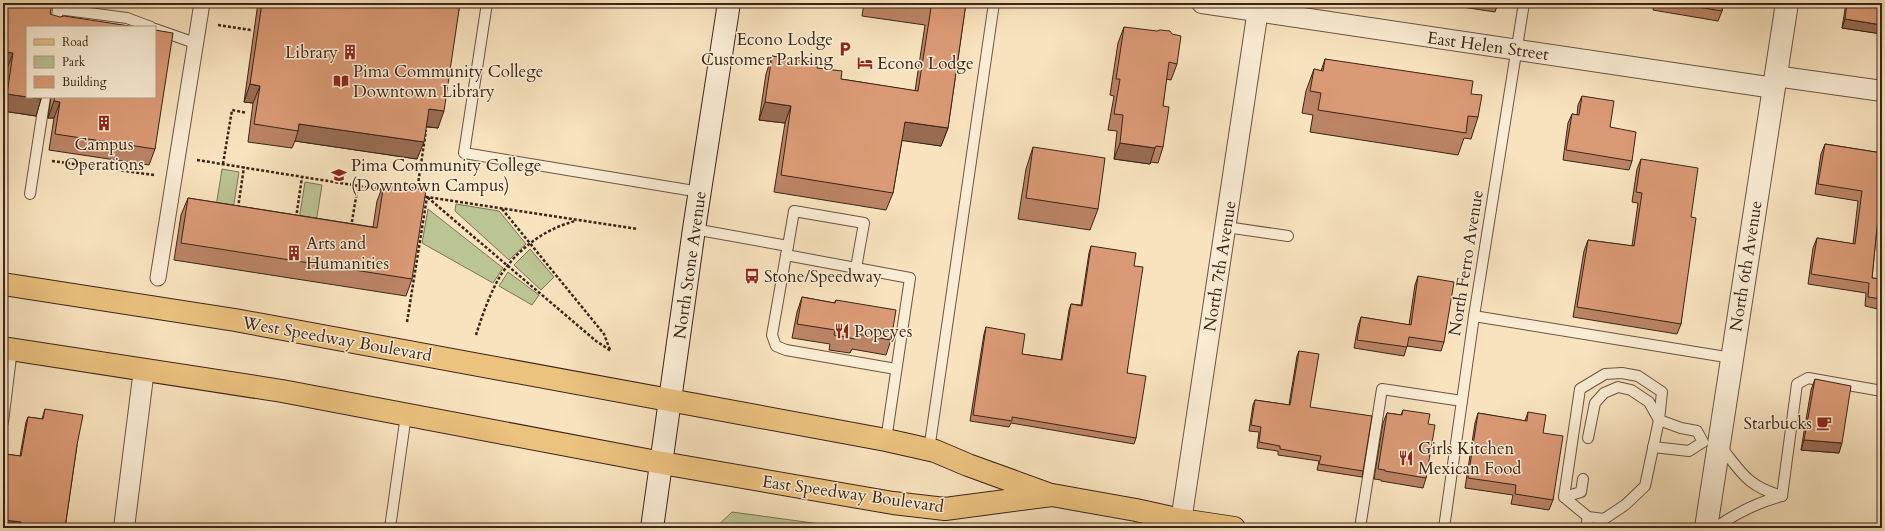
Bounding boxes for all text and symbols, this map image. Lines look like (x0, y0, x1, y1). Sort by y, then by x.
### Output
legend (26, 26, 156, 98)
street label: East Helen Street (1426, 26, 1551, 66)
place label: Econo Lodge Customer Parking (701, 28, 833, 71)
text: Road (62, 34, 89, 50)
parking icon: Econo Lodge Customer Parking (836, 40, 854, 58)
place label: Library (285, 41, 338, 64)
building icon: Library (341, 43, 359, 61)
place label: Econo Lodge (877, 52, 974, 75)
text: Park (62, 54, 86, 70)
hotel icon: Econo Lodge (856, 54, 874, 72)
place label: Pima Community College Downtown Library (353, 60, 544, 103)
library icon: Pima Community College Downtown Library (332, 72, 350, 90)
text: Building (62, 74, 107, 90)
building icon: Campus Operations (95, 114, 113, 132)
place label: Campus Operations (64, 133, 144, 176)
place label: Pima Community College (Downtown Campus) (351, 154, 542, 197)
school or university icon: Pima Community College (Downtown Campus) (330, 166, 348, 184)
street label: North Ferro Avenue (1443, 188, 1489, 338)
street label: North Stone Avenue (668, 189, 712, 341)
street label: North 7th Avenue (1198, 199, 1242, 333)
street label: North 6th Avenue (1724, 199, 1768, 333)
place label: Arts and Humanities (306, 232, 390, 275)
building icon: Arts and Humanities (285, 244, 303, 262)
place label: Stone/Speedway (764, 265, 882, 288)
bus stop icon: Stone/Speedway (743, 267, 761, 285)
street label: West Speedway Boulevard (239, 311, 434, 367)
place label: Popeyes (854, 320, 913, 343)
restaurant icon: Popeyes (833, 322, 851, 340)
place label: Starbucks (1744, 412, 1812, 435)
cafe icon: Starbucks (1815, 414, 1833, 432)
place label: Girls Kitchen Mexican Food (1418, 437, 1521, 480)
restaurant icon: Girls Kitchen Mexican Food (1397, 449, 1415, 467)
street label: East Speedway Boulevard (761, 470, 945, 518)

